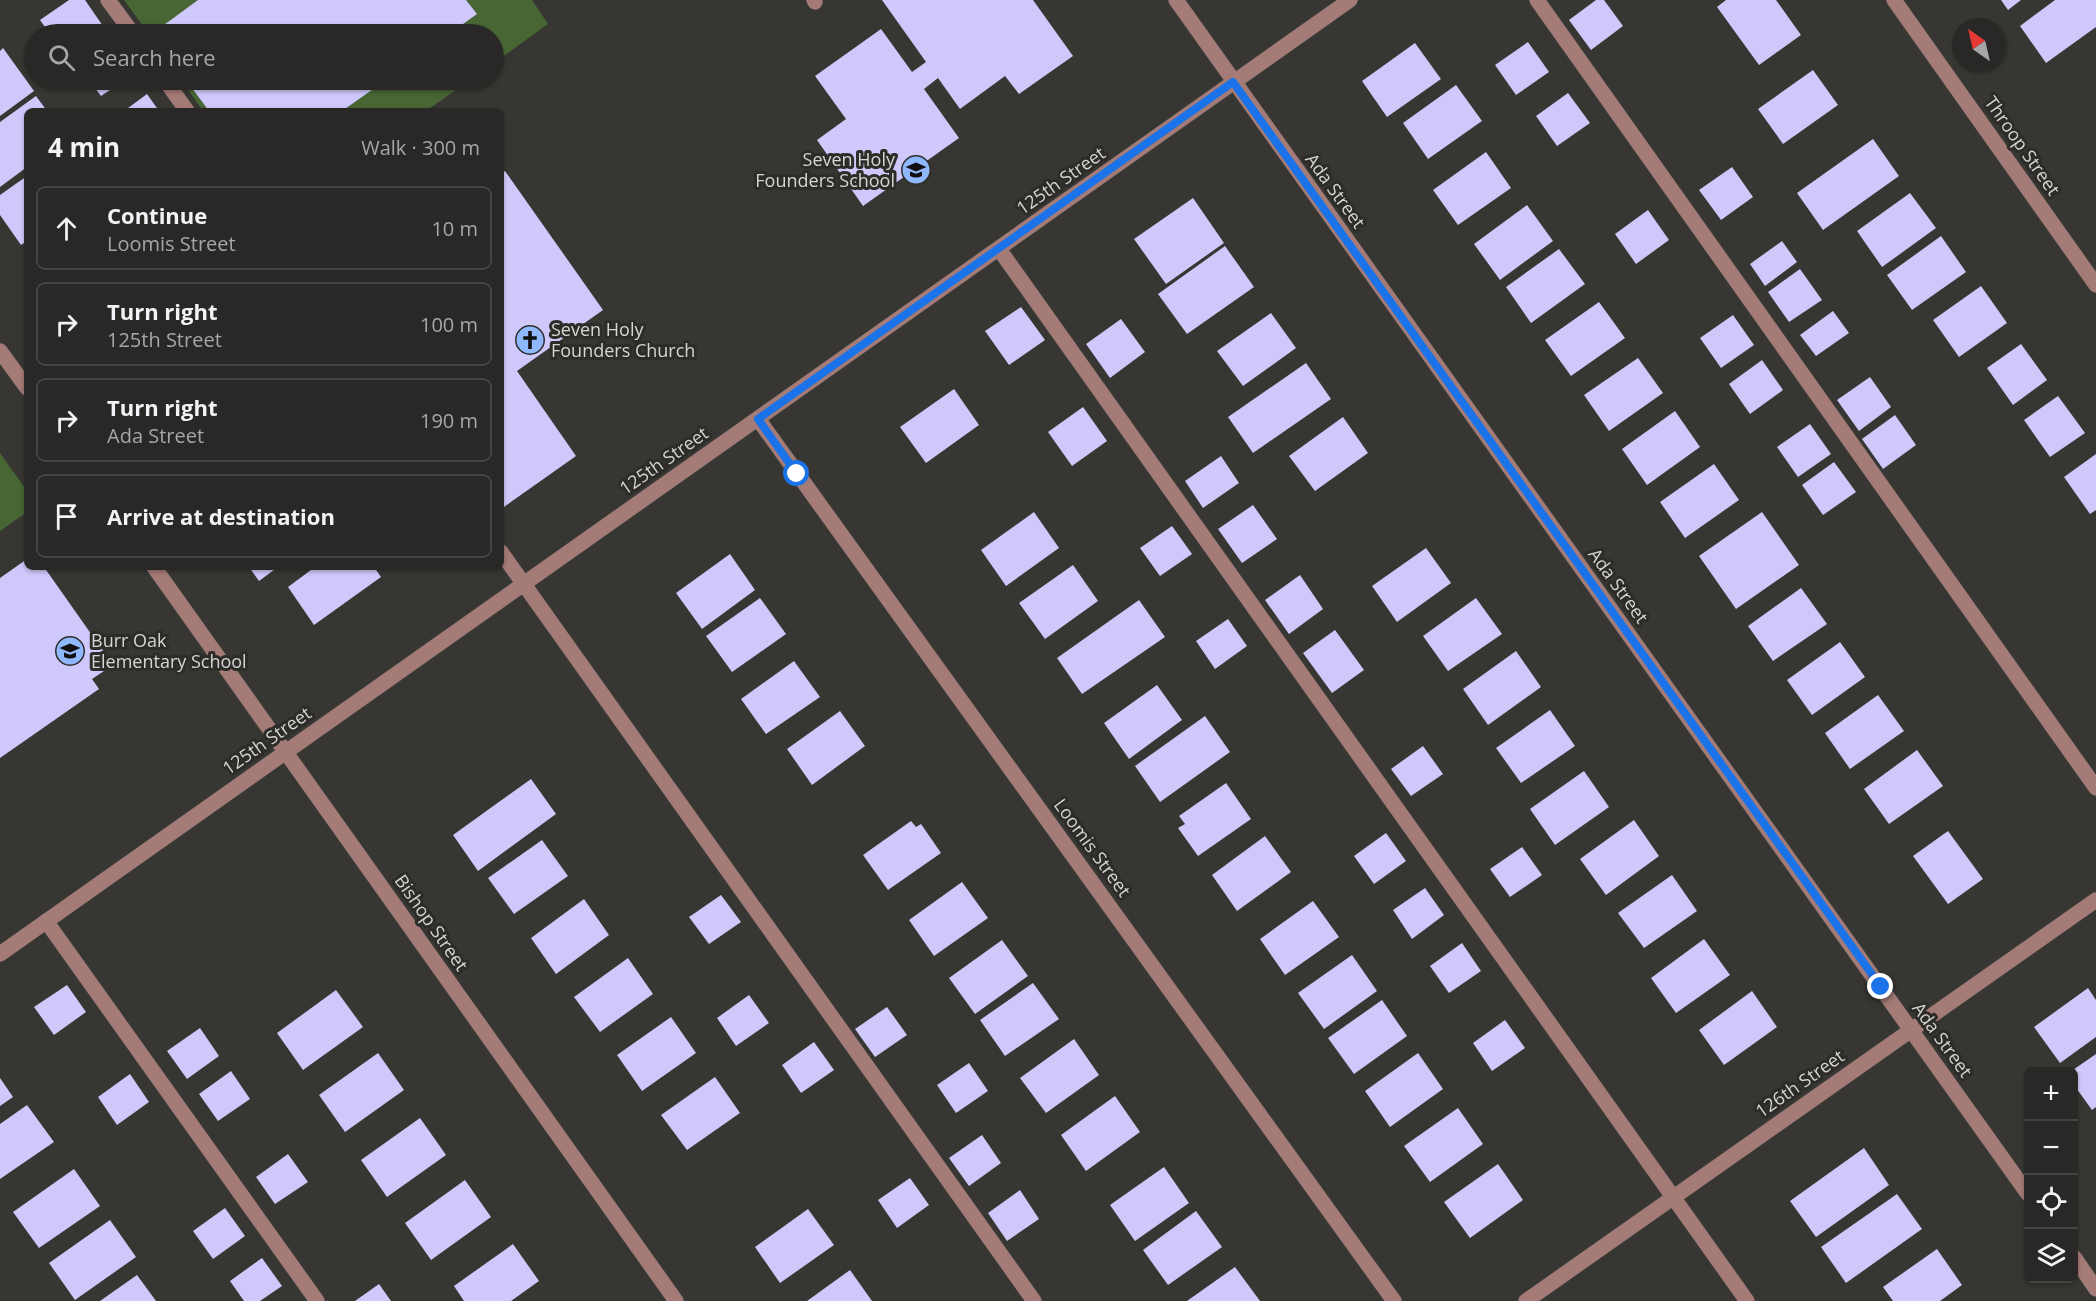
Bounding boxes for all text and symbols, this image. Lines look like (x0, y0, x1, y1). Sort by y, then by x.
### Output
north arrow (1952, 18, 2006, 72)
search box (24, 24, 504, 90)
icon: search (45, 41, 78, 74)
text: Search here (93, 42, 216, 72)
street label: Throop Street (1980, 91, 2066, 200)
text: 4 min (48, 129, 120, 165)
text: Walk · 300 m (361, 134, 480, 161)
street label: 125th Street (1011, 141, 1110, 220)
place label: Seven Holy Founders School (755, 147, 896, 192)
street label: Ada Street (1300, 148, 1371, 233)
school or university icon: Seven Holy Founders School (900, 154, 932, 186)
text: Continue (107, 200, 207, 230)
icon: ahead (50, 212, 83, 245)
text: 10 m (431, 215, 478, 242)
text: Loomis Street (107, 230, 236, 257)
text: Turn right (107, 296, 218, 326)
icon: right (50, 308, 83, 341)
text: 100 m (420, 311, 478, 338)
place label: Seven Holy Founders Church (551, 317, 695, 362)
church icon: Seven Holy Founders Church (514, 324, 546, 356)
text: 125th Street (107, 326, 222, 353)
text: Turn right (107, 392, 218, 422)
icon: right (50, 404, 83, 437)
text: 190 m (420, 407, 478, 434)
street label: 125th Street (614, 421, 713, 500)
text: Ada Street (107, 422, 204, 449)
route start (783, 460, 809, 486)
icon: arrive (50, 500, 83, 533)
text: Arrive at destination (107, 501, 335, 531)
street label: Ada Street (1583, 543, 1654, 628)
place label: Burr Oak Elementary School (91, 628, 247, 673)
school or university icon: Burr Oak Elementary School (54, 635, 86, 667)
street label: 125th Street (217, 701, 316, 780)
street label: Loomis Street (1049, 794, 1137, 901)
street label: Bishop Street (390, 869, 474, 975)
route end (1867, 973, 1893, 999)
street label: Ada Street (1907, 997, 1978, 1082)
street label: 126th Street (1750, 1044, 1849, 1123)
map controls (2024, 1067, 2078, 1283)
button: + (2024, 1067, 2078, 1121)
button: − (2024, 1121, 2078, 1175)
button: locate (2024, 1175, 2078, 1229)
button: layers (2024, 1229, 2078, 1283)

